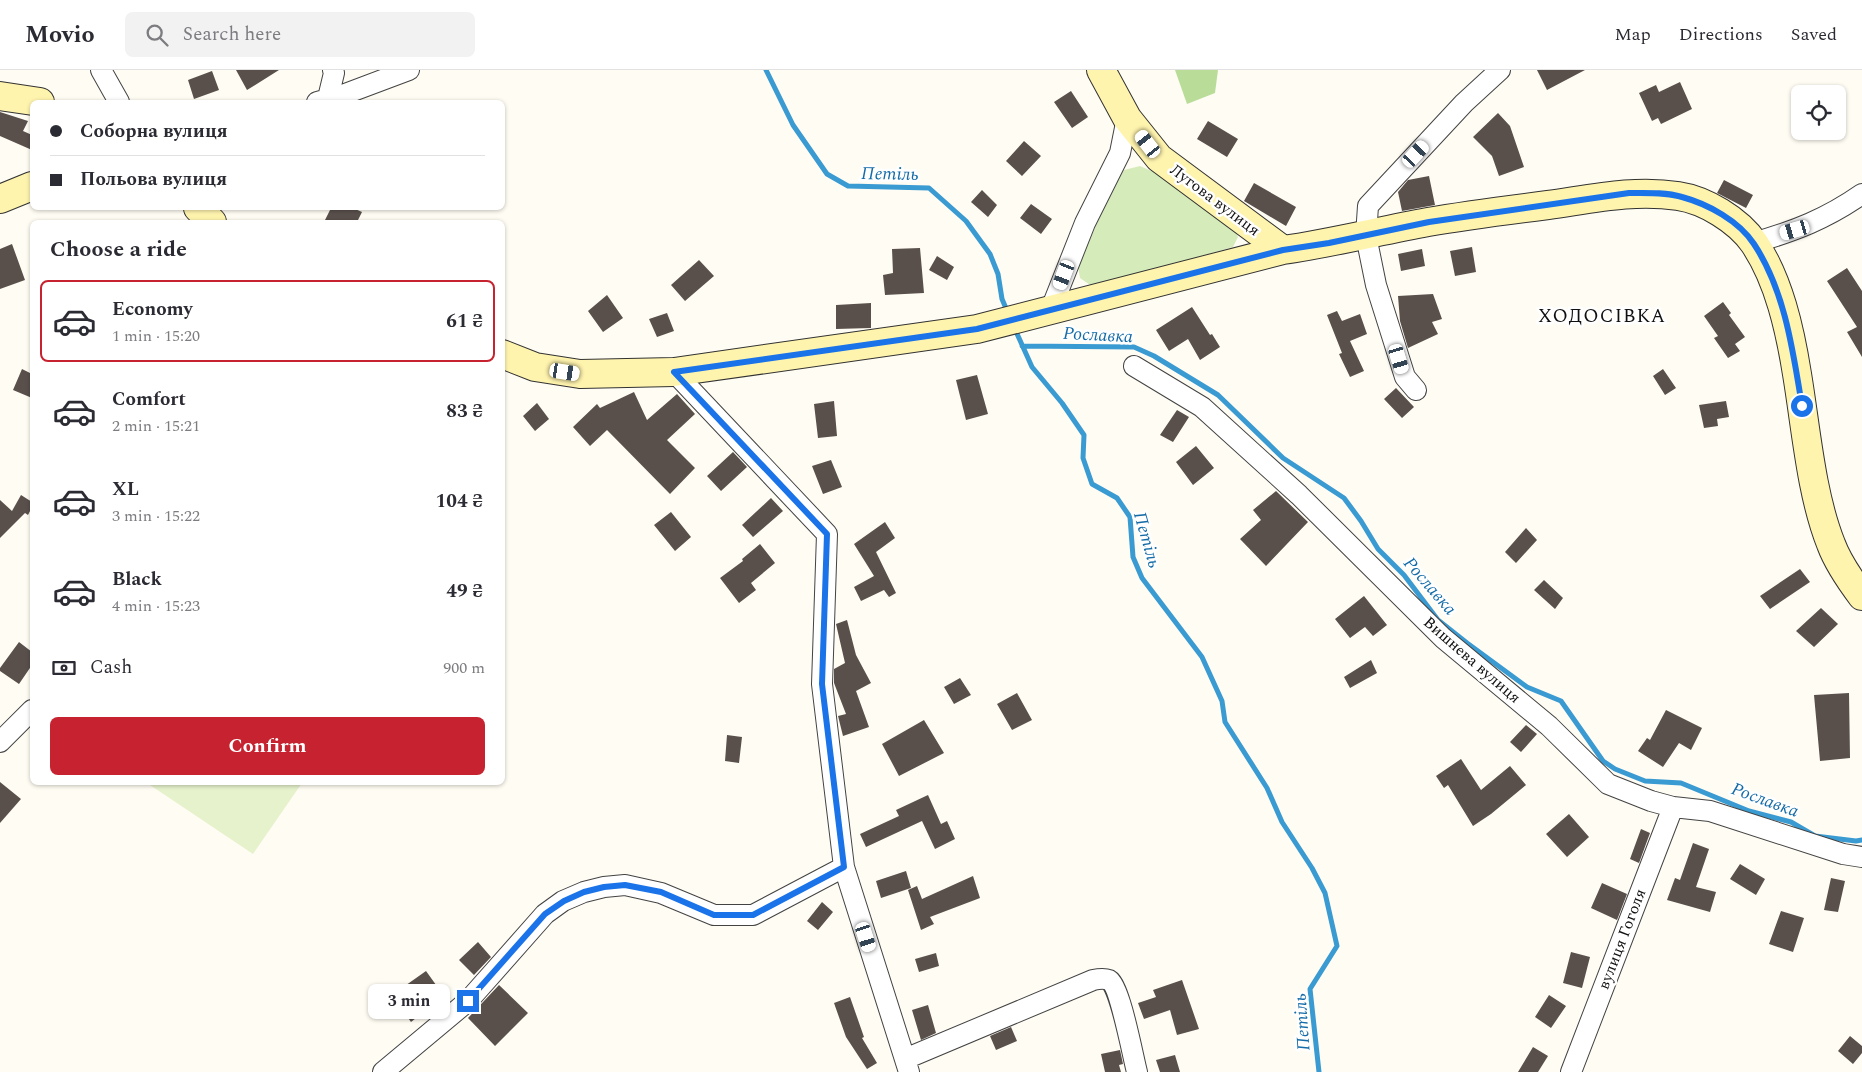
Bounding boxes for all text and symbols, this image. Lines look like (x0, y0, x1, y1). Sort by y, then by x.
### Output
search box (125, 12, 475, 57)
text: Movio (25, 17, 95, 53)
text: Search here (183, 20, 281, 49)
icon: search (143, 21, 171, 49)
text: Map (1615, 21, 1651, 48)
text: Directions (1679, 21, 1763, 48)
text: Saved (1791, 21, 1837, 48)
map controls (1791, 85, 1846, 140)
button: locate (1791, 85, 1846, 140)
text: Соборна вулиця (80, 117, 228, 146)
car (1132, 128, 1163, 160)
car (1400, 138, 1431, 170)
street label: Лугова вулиця (1165, 158, 1265, 242)
water label: Петіль (861, 160, 919, 188)
text: Польова вулиця (80, 165, 227, 194)
car (1778, 219, 1811, 241)
text: Choose a ride (50, 233, 187, 266)
car (1051, 258, 1076, 292)
text: Economy (112, 295, 193, 324)
icon: car (52, 299, 97, 344)
district label: ХОДОСІВКА (1538, 302, 1666, 331)
text: 61 ₴ (446, 307, 483, 336)
water label: Рославка (1062, 320, 1134, 350)
text: 1 min · 15:20 (112, 324, 200, 348)
car (1387, 342, 1410, 376)
car (549, 362, 580, 382)
text: Comfort (112, 385, 186, 414)
icon: car (52, 389, 97, 434)
route start (1791, 395, 1813, 417)
text: 83 ₴ (446, 397, 483, 426)
text: 2 min · 15:21 (112, 414, 200, 438)
text: XL (112, 475, 139, 504)
icon: car (52, 479, 97, 524)
text: 104 ₴ (436, 487, 483, 516)
text: 3 min · 15:22 (112, 504, 200, 528)
water label: Петіль (1126, 509, 1168, 571)
water label: Рославка (1397, 551, 1463, 621)
text: Black (112, 565, 162, 594)
icon: car (52, 569, 97, 614)
text: 49 ₴ (446, 577, 483, 606)
text: 4 min · 15:23 (112, 594, 200, 618)
street label: Вишнева вулиця (1418, 611, 1526, 709)
text: Cash (90, 653, 132, 682)
icon: cash (50, 654, 78, 682)
text: 900 m (443, 656, 485, 680)
button: Confirm (50, 717, 485, 775)
water label: Рославка (1727, 775, 1803, 825)
street label: вулиця Гоголя (1592, 885, 1652, 993)
car (854, 920, 877, 954)
callout: 3 min (368, 984, 450, 1018)
text: 3 min (388, 989, 430, 1013)
route end (457, 990, 479, 1012)
water label: Петіль (1287, 992, 1317, 1052)

